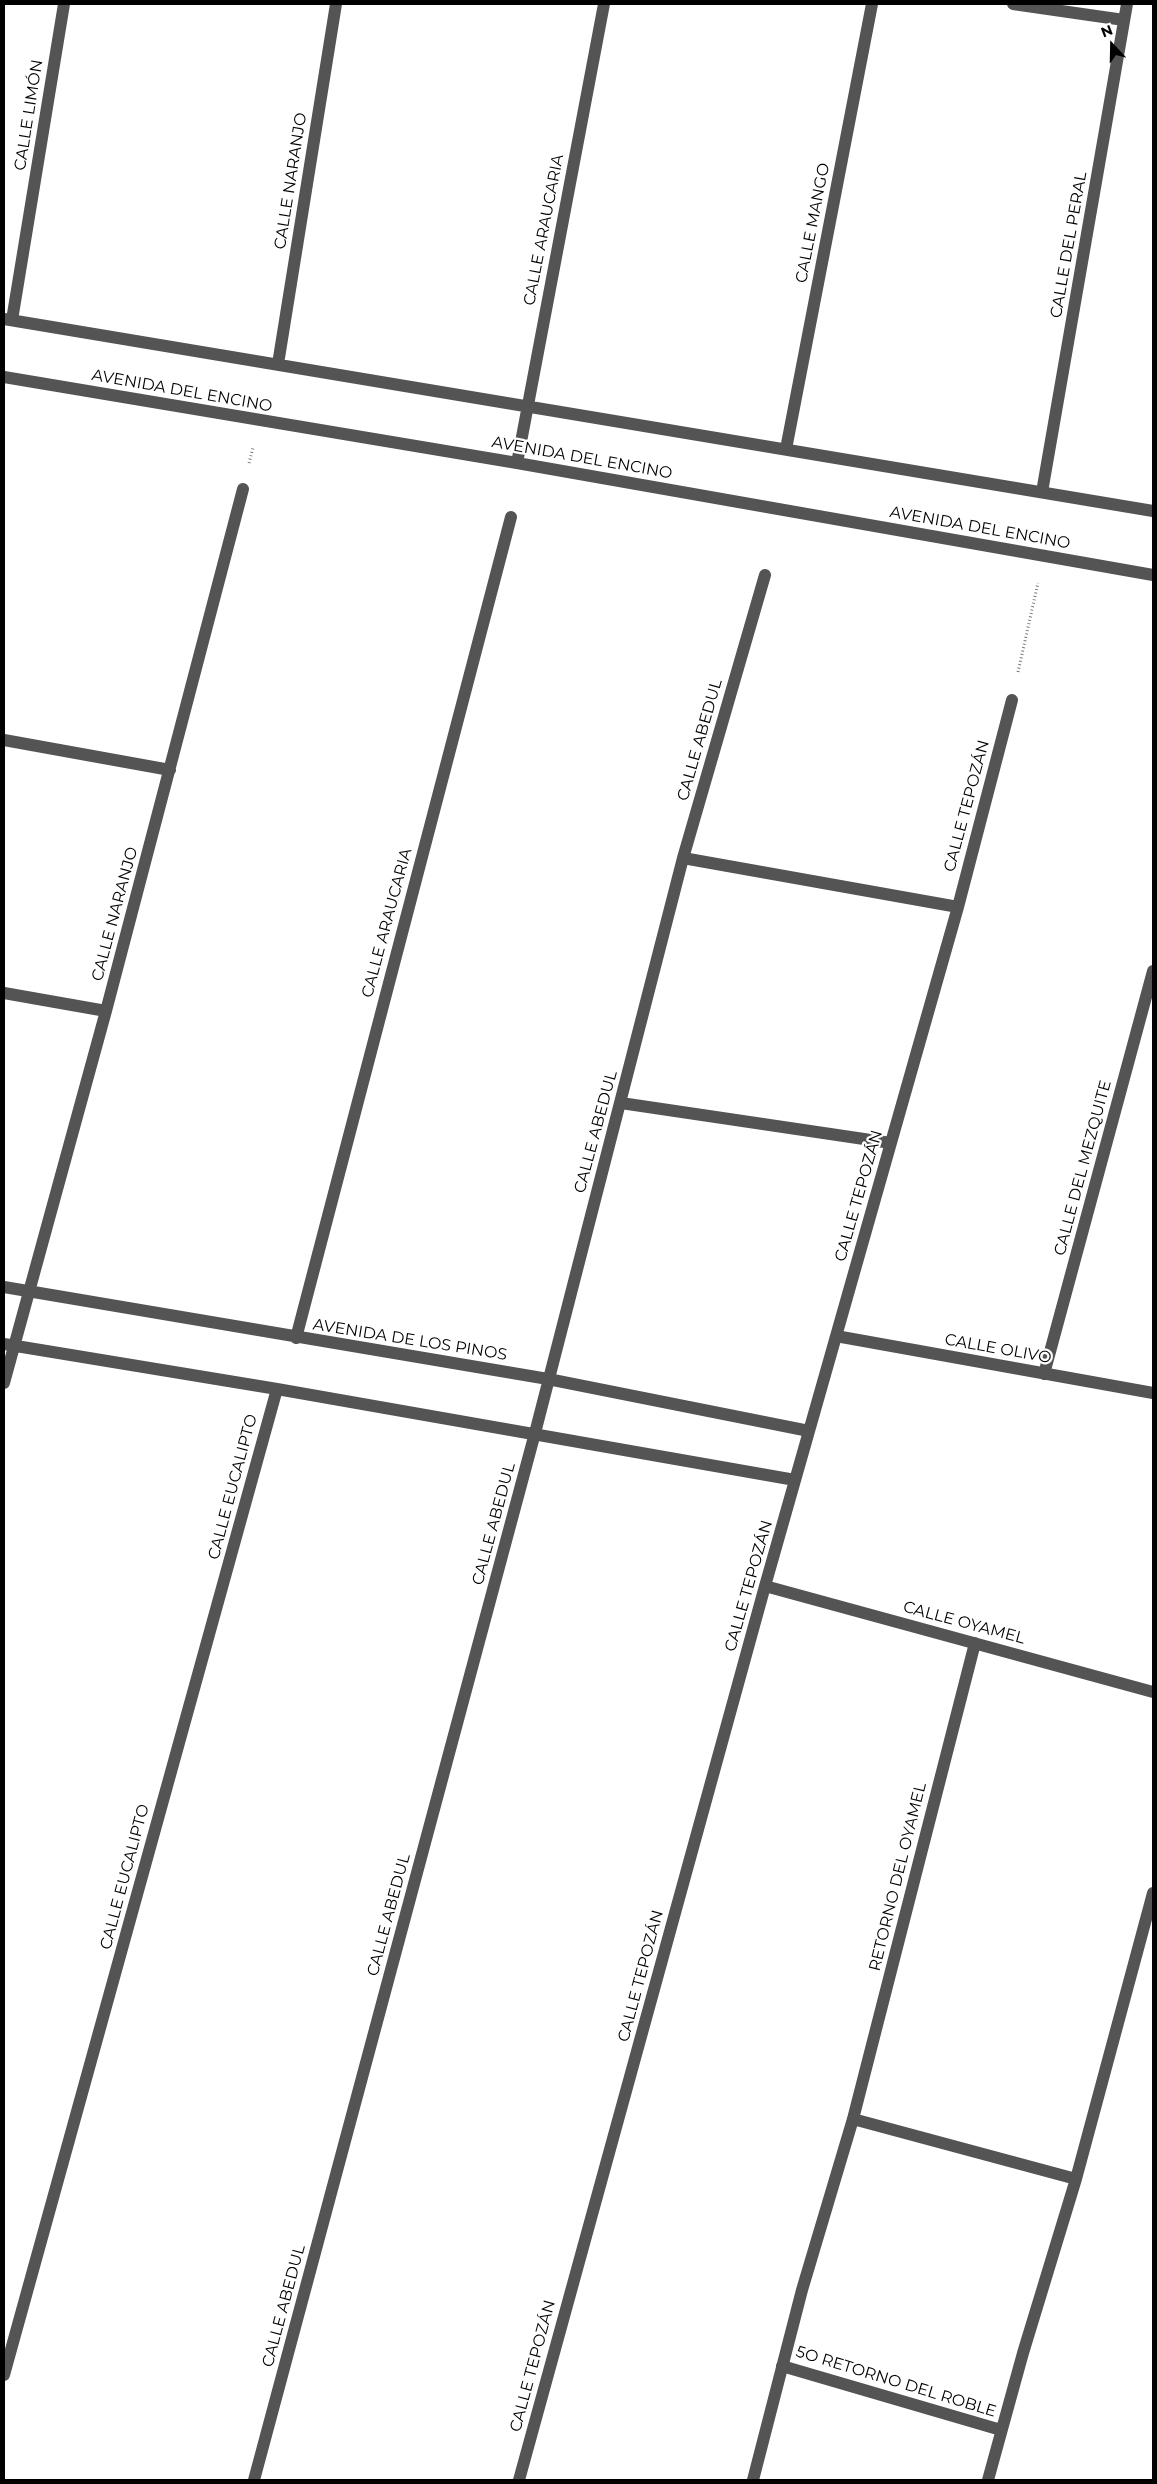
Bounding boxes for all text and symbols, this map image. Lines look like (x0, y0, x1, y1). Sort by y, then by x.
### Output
north arrow (1087, 20, 1137, 70)
text: N (1098, 21, 1115, 41)
street label: CALLE LIMÓN (11, 58, 47, 172)
street label: CALLE NARANJO (271, 111, 311, 251)
street label: CALLE ARAUCARIA (520, 153, 568, 307)
street label: CALLE MANGO (792, 161, 834, 285)
street label: CALLE DEL PERAL (1047, 170, 1091, 320)
street label: AVENIDA DEL ENCINO (90, 366, 274, 416)
street label: AVENIDA DEL ENCINO (490, 433, 674, 483)
street label: AVENIDA DEL ENCINO (888, 503, 1072, 553)
street label: CALLE ABEDUL (673, 677, 727, 803)
street label: CALLE TEPOZÁN (940, 738, 994, 874)
street label: CALLE NARANJO (88, 845, 142, 983)
street label: CALLE ARAUCARIA (358, 846, 416, 1000)
street label: CALLE ABEDUL (570, 1069, 622, 1195)
street label: CALLE DEL MEZQUITE (1050, 1078, 1116, 1258)
street label: CALLE TEPOZÁN (831, 1128, 887, 1264)
street label: AVENIDA DE LOS PINOS (312, 1315, 508, 1365)
street label: CALLE OLIVO (943, 1330, 1053, 1368)
street label: CALLE EUCALIPTO (204, 1412, 262, 1562)
street label: CALLE ABEDUL (468, 1461, 520, 1587)
street label: CALLE TEPOZÁN (721, 1518, 777, 1654)
street label: CALLE OYAMEL (901, 1597, 1027, 1649)
street label: RETORNO DEL OYAMEL (865, 1781, 931, 1973)
street label: CALLE EUCALIPTO (96, 1802, 154, 1952)
street label: CALLE ABEDUL (363, 1852, 415, 1978)
street label: CALLE TEPOZÁN (614, 1908, 668, 2044)
street label: CALLE ABEDUL (258, 2243, 310, 2369)
street label: CALLE TEPOZÁN (506, 2298, 560, 2434)
street label: 5O RETORNO DEL ROBLE (794, 2342, 998, 2422)

